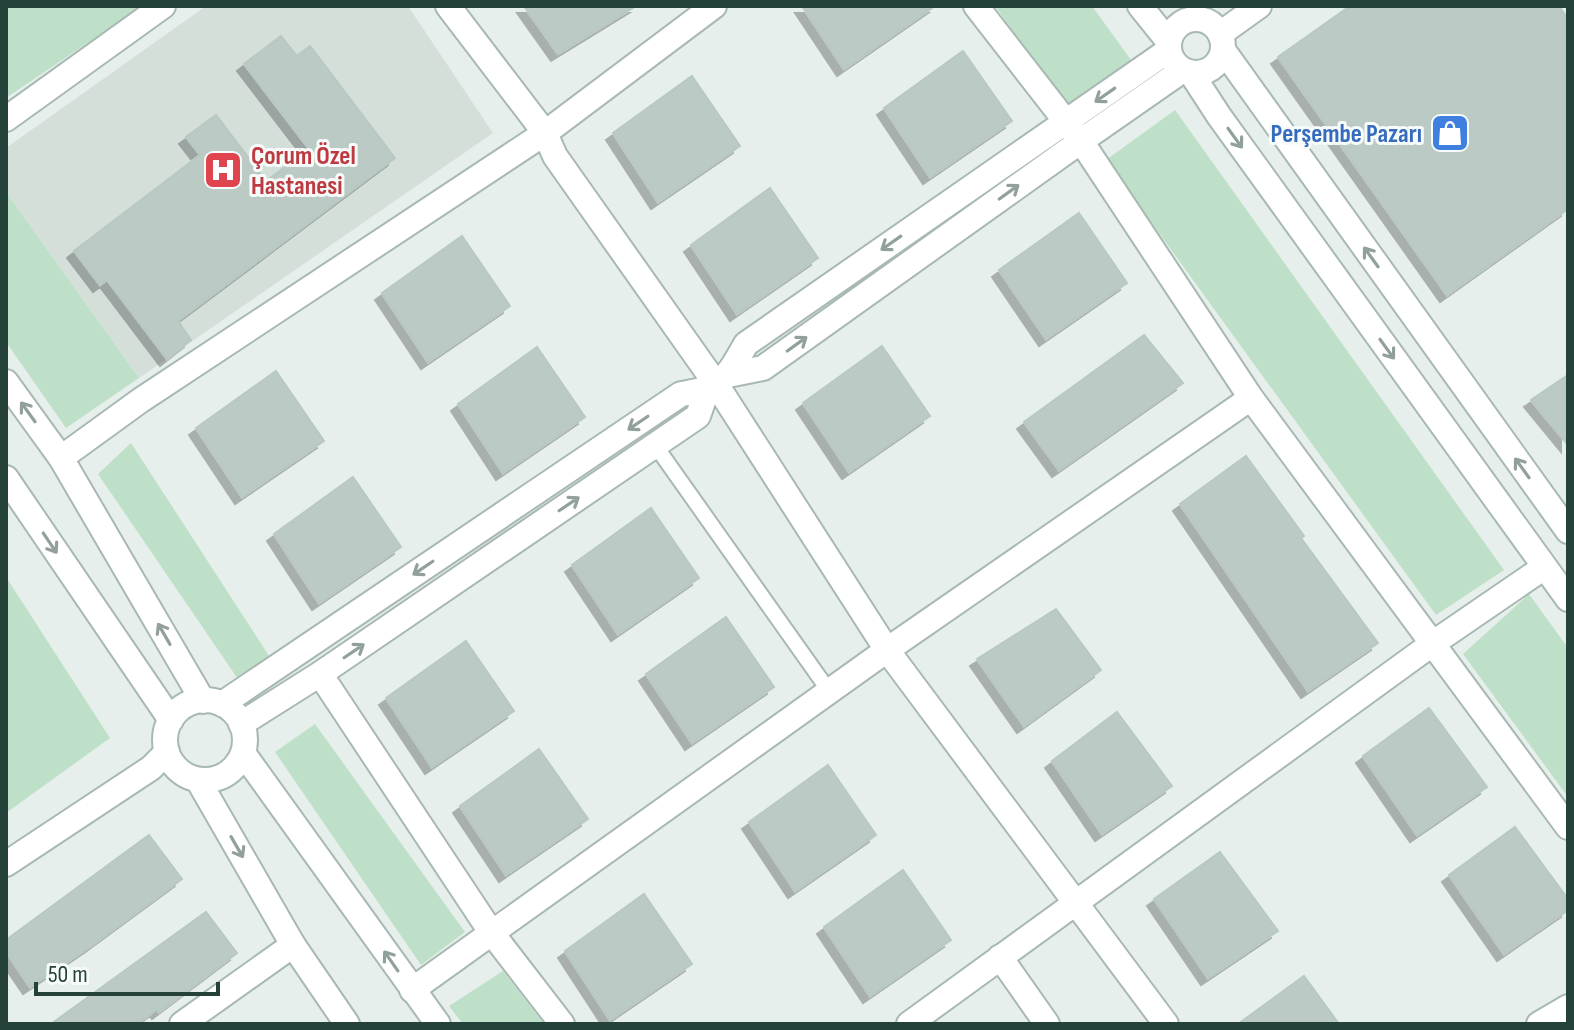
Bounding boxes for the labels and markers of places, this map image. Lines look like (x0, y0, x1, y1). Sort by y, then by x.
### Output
shop icon: Perşembe Pazarı (1429, 112, 1471, 154)
place label: Perşembe Pazarı (1270, 119, 1422, 150)
place label: Çorum Özel Hastanesi (251, 141, 356, 202)
hospital icon: Çorum Özel Hastanesi (202, 149, 244, 191)

